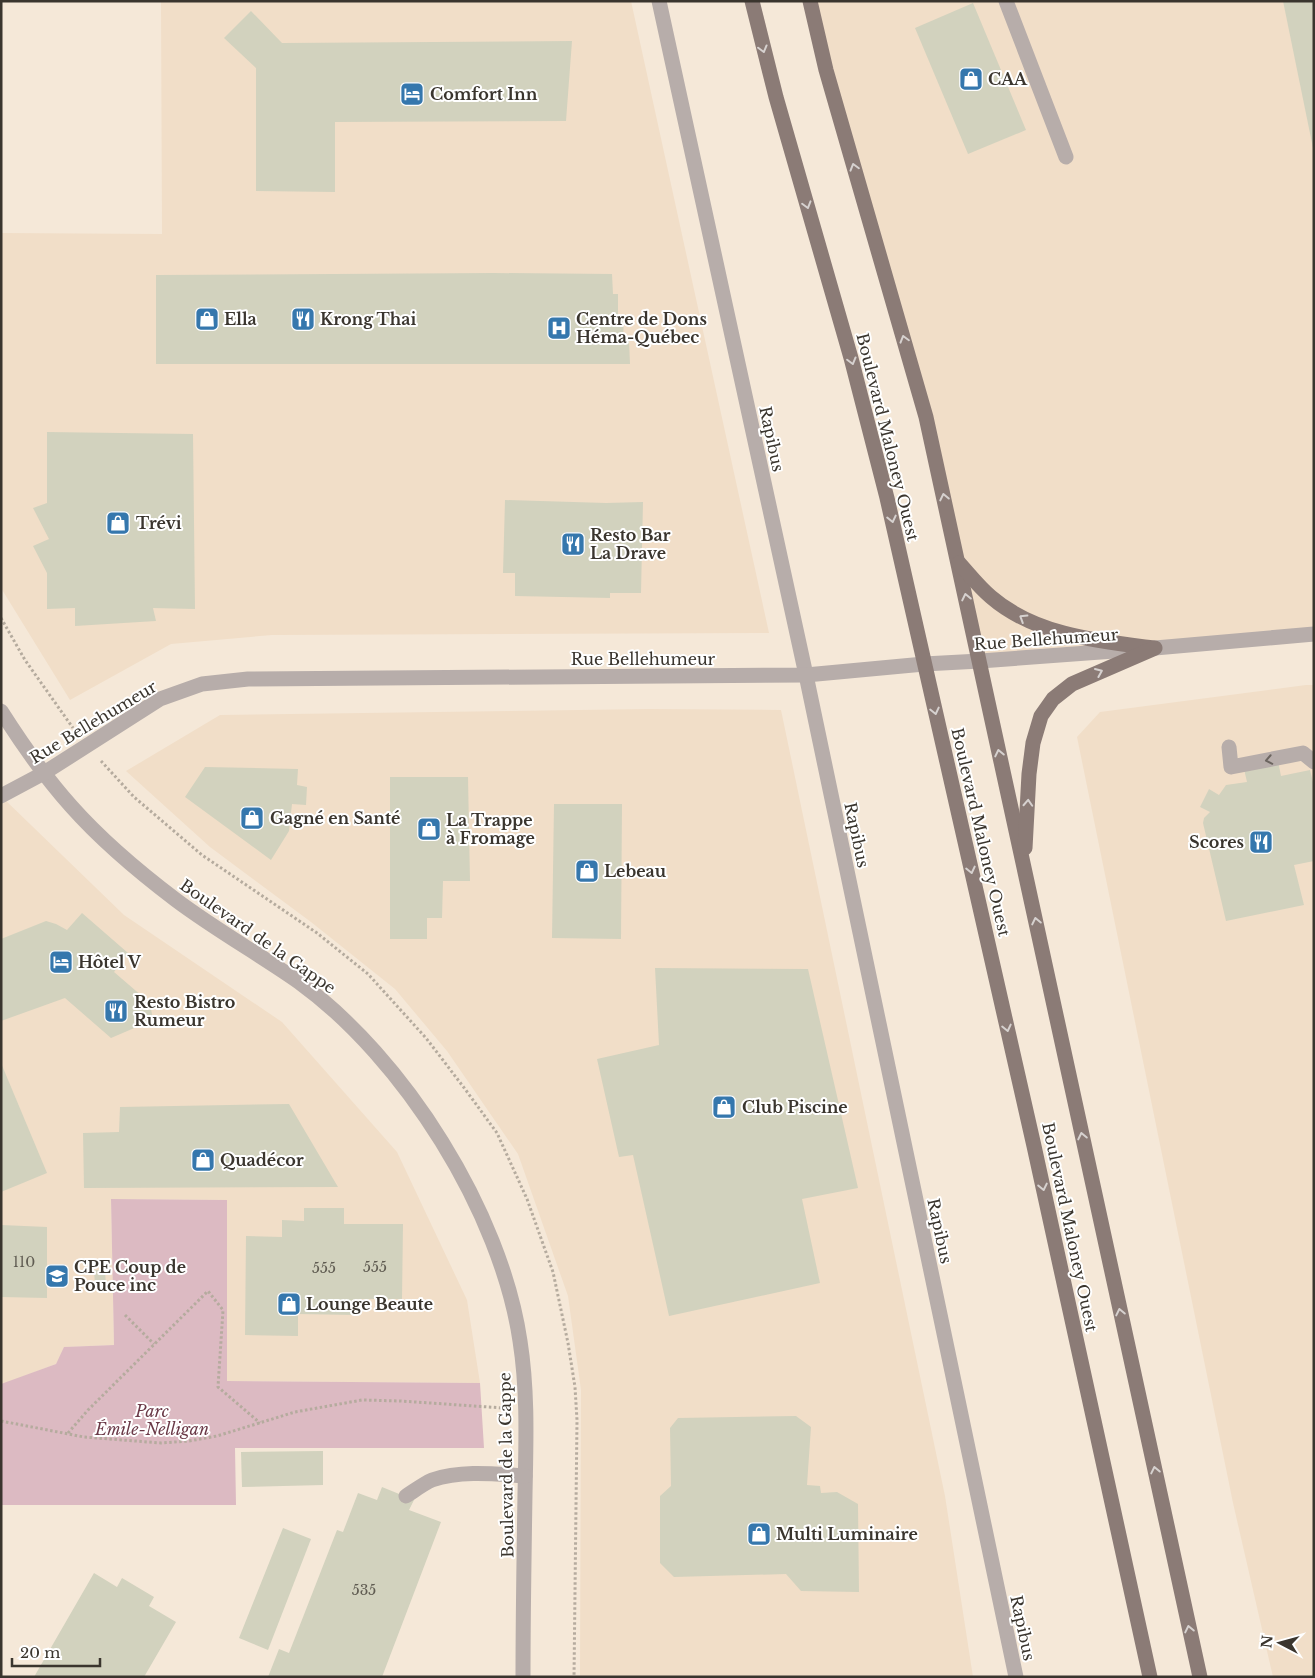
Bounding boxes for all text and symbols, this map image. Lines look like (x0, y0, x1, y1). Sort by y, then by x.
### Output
one-way arrow (758, 44, 768, 52)
shop icon: CAA (958, 66, 984, 92)
place label: CAA (988, 69, 1028, 89)
hotel icon: Comfort Inn (399, 81, 425, 107)
place label: Comfort Inn (430, 84, 538, 104)
one-way arrow (849, 163, 859, 171)
one-way arrow (802, 201, 812, 209)
shop icon: Ella (194, 306, 220, 332)
restaurant icon: Krong Thai (290, 306, 316, 332)
place label: Ella (224, 309, 257, 329)
place label: Krong Thai (320, 309, 416, 329)
place label: Centre de Dons Héma-Québec (576, 309, 707, 347)
hospital icon: Centre de Dons Héma-Québec (546, 315, 572, 341)
street label: Boulevard Maloney Ouest (852, 331, 924, 543)
one-way arrow (899, 335, 910, 344)
one-way arrow (846, 357, 857, 366)
street label: Rapibus (755, 405, 789, 473)
one-way arrow (939, 492, 950, 501)
shop icon: Trévi (105, 510, 131, 536)
place label: Trévi (136, 513, 182, 533)
one-way arrow (886, 515, 896, 523)
place label: Resto Bar La Drave (590, 525, 671, 563)
restaurant icon: Resto Bar La Drave (560, 531, 586, 557)
one-way arrow (961, 592, 971, 601)
one-way arrow (1019, 614, 1028, 624)
street label: Rue Bellehumeur (973, 624, 1119, 654)
street label: Rue Bellehumeur (571, 649, 716, 669)
one-way arrow (1094, 668, 1102, 678)
street label: Rue Bellehumeur (26, 676, 160, 768)
one-way arrow (929, 707, 940, 716)
street label: Boulevard Maloney Ouest (947, 726, 1015, 938)
one-way arrow (995, 749, 1005, 757)
one-way arrow (1265, 754, 1274, 765)
one-way arrow (1022, 799, 1033, 807)
street label: Rapibus (840, 801, 874, 869)
shop icon: Gagné en Santé (239, 805, 265, 831)
place label: Gagné en Santé (270, 808, 400, 828)
place label: La Trappe à Fromage (446, 810, 535, 848)
shop icon: La Trappe à Fromage (416, 816, 442, 842)
restaurant icon: Scores (1248, 829, 1274, 855)
place label: Scores (1189, 832, 1244, 852)
shop icon: Lebeau (574, 858, 600, 884)
place label: Lebeau (604, 861, 667, 881)
one-way arrow (965, 865, 976, 874)
street label: Boulevard de la Gappe (176, 875, 340, 997)
one-way arrow (1031, 916, 1041, 925)
hotel icon: Hôtel V (48, 949, 74, 975)
place label: Hôtel V (78, 952, 142, 972)
place label: Resto Bistro Rumeur (134, 992, 235, 1030)
restaurant icon: Resto Bistro Rumeur (103, 998, 129, 1024)
one-way arrow (1001, 1024, 1012, 1033)
shop icon: Club Piscine (711, 1094, 737, 1120)
place label: Club Piscine (742, 1097, 848, 1117)
street label: Boulevard Maloney Ouest (1038, 1120, 1102, 1334)
one-way arrow (1077, 1131, 1088, 1140)
shop icon: Quadécor (190, 1147, 216, 1173)
place label: Quadécor (220, 1150, 304, 1170)
one-way arrow (1037, 1182, 1048, 1191)
street label: Rapibus (923, 1197, 957, 1265)
house number: 110 (13, 1253, 35, 1271)
place label: CPE Coup de Pouce inc (74, 1257, 186, 1295)
house number: 555 (363, 1258, 387, 1276)
house number: 555 (312, 1259, 336, 1277)
school or university icon: CPE Coup de Pouce inc (44, 1263, 70, 1289)
shop icon: Lounge Beaute (276, 1291, 302, 1317)
place label: Lounge Beaute (306, 1294, 433, 1314)
one-way arrow (1115, 1307, 1126, 1316)
street label: Boulevard de la Gappe (494, 1372, 518, 1558)
park label: Parc Émile-Nelligan (94, 1401, 209, 1439)
one-way arrow (1150, 1466, 1160, 1475)
shop icon: Multi Luminaire (746, 1521, 772, 1547)
place label: Multi Luminaire (776, 1524, 918, 1544)
house number: 535 (352, 1581, 376, 1599)
street label: Rapibus (1006, 1594, 1040, 1662)
north arrow (1255, 1618, 1305, 1668)
one-way arrow (1184, 1625, 1195, 1634)
text: N (1257, 1634, 1277, 1649)
scale bar (12, 1636, 100, 1668)
text: 20 m (20, 1643, 60, 1662)

